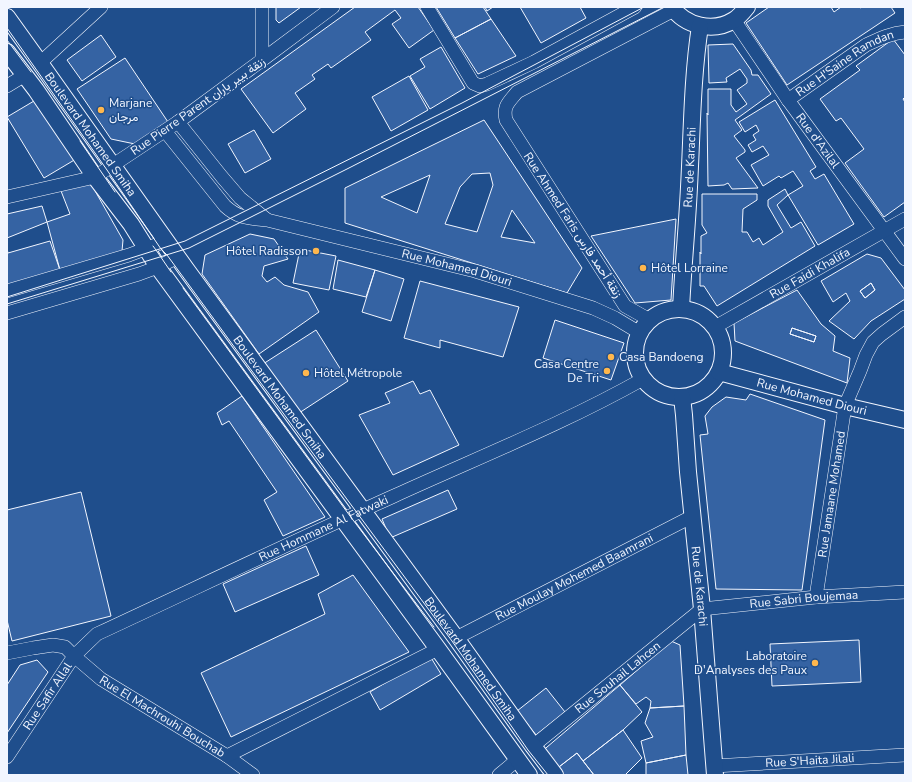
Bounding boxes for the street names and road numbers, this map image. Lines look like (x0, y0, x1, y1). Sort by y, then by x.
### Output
street label: Rue H'Saine Ramdan (792, 26, 896, 100)
street label: Rue Pierre Parent زنقة بيير باران (127, 53, 269, 159)
street label: Boulevard Mohamed Smiha (41, 69, 140, 200)
street label: Rue d'Azilal (792, 110, 844, 172)
street label: Rue de Karachi (680, 127, 700, 208)
street label: Rue Ahmed Faris زنقة أحمد فارس (520, 149, 626, 301)
street label: Rue Faidi Khalifa (767, 244, 853, 302)
street label: Rue Mohamed Diouri (400, 245, 514, 290)
street label: Boulevard Mohamed Smiha (229, 332, 330, 462)
street label: Rue Mohamed Diouri (755, 375, 868, 419)
street label: Rue Jamaane Mohamed (814, 430, 849, 558)
street label: Rue Hommane Al Fatwaki (256, 492, 391, 565)
street label: Rue Moulay Mohemed Baamrani (493, 530, 656, 624)
street label: Rue de Karachi (688, 545, 711, 627)
street label: Rue Sabri Boujemaa (749, 587, 859, 612)
street label: Boulevard Mohamed Smiha (421, 594, 521, 724)
street label: Rue Souhail Lahcen (571, 638, 664, 717)
street label: Rue Safir Allal (19, 659, 76, 733)
street label: Rue El Machrouhi Bouchab (97, 672, 228, 761)
street label: Rue S'Haita Jilali (765, 750, 855, 771)

